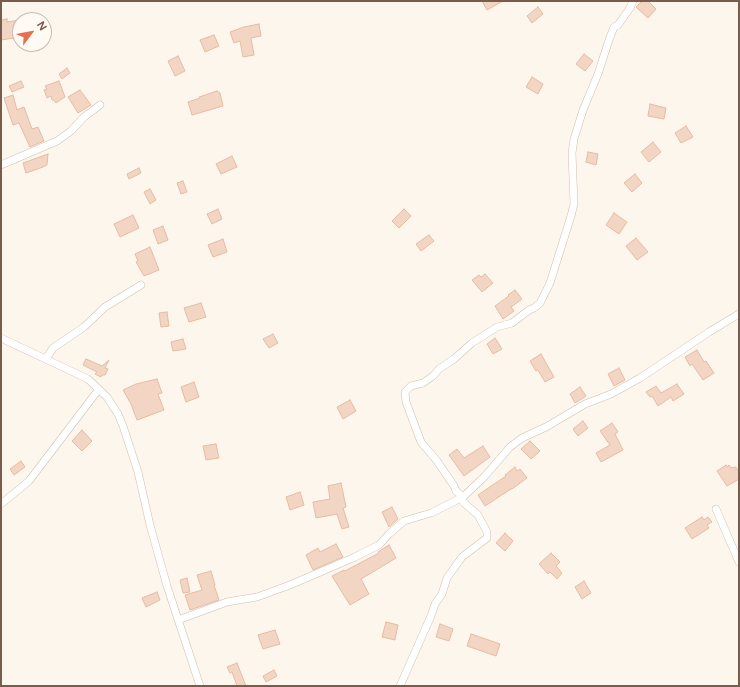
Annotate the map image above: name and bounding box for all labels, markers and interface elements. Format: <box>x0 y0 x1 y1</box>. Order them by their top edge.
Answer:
north arrow <box>12 12 52 52</box>
text: N <box>34 19 50 33</box>

